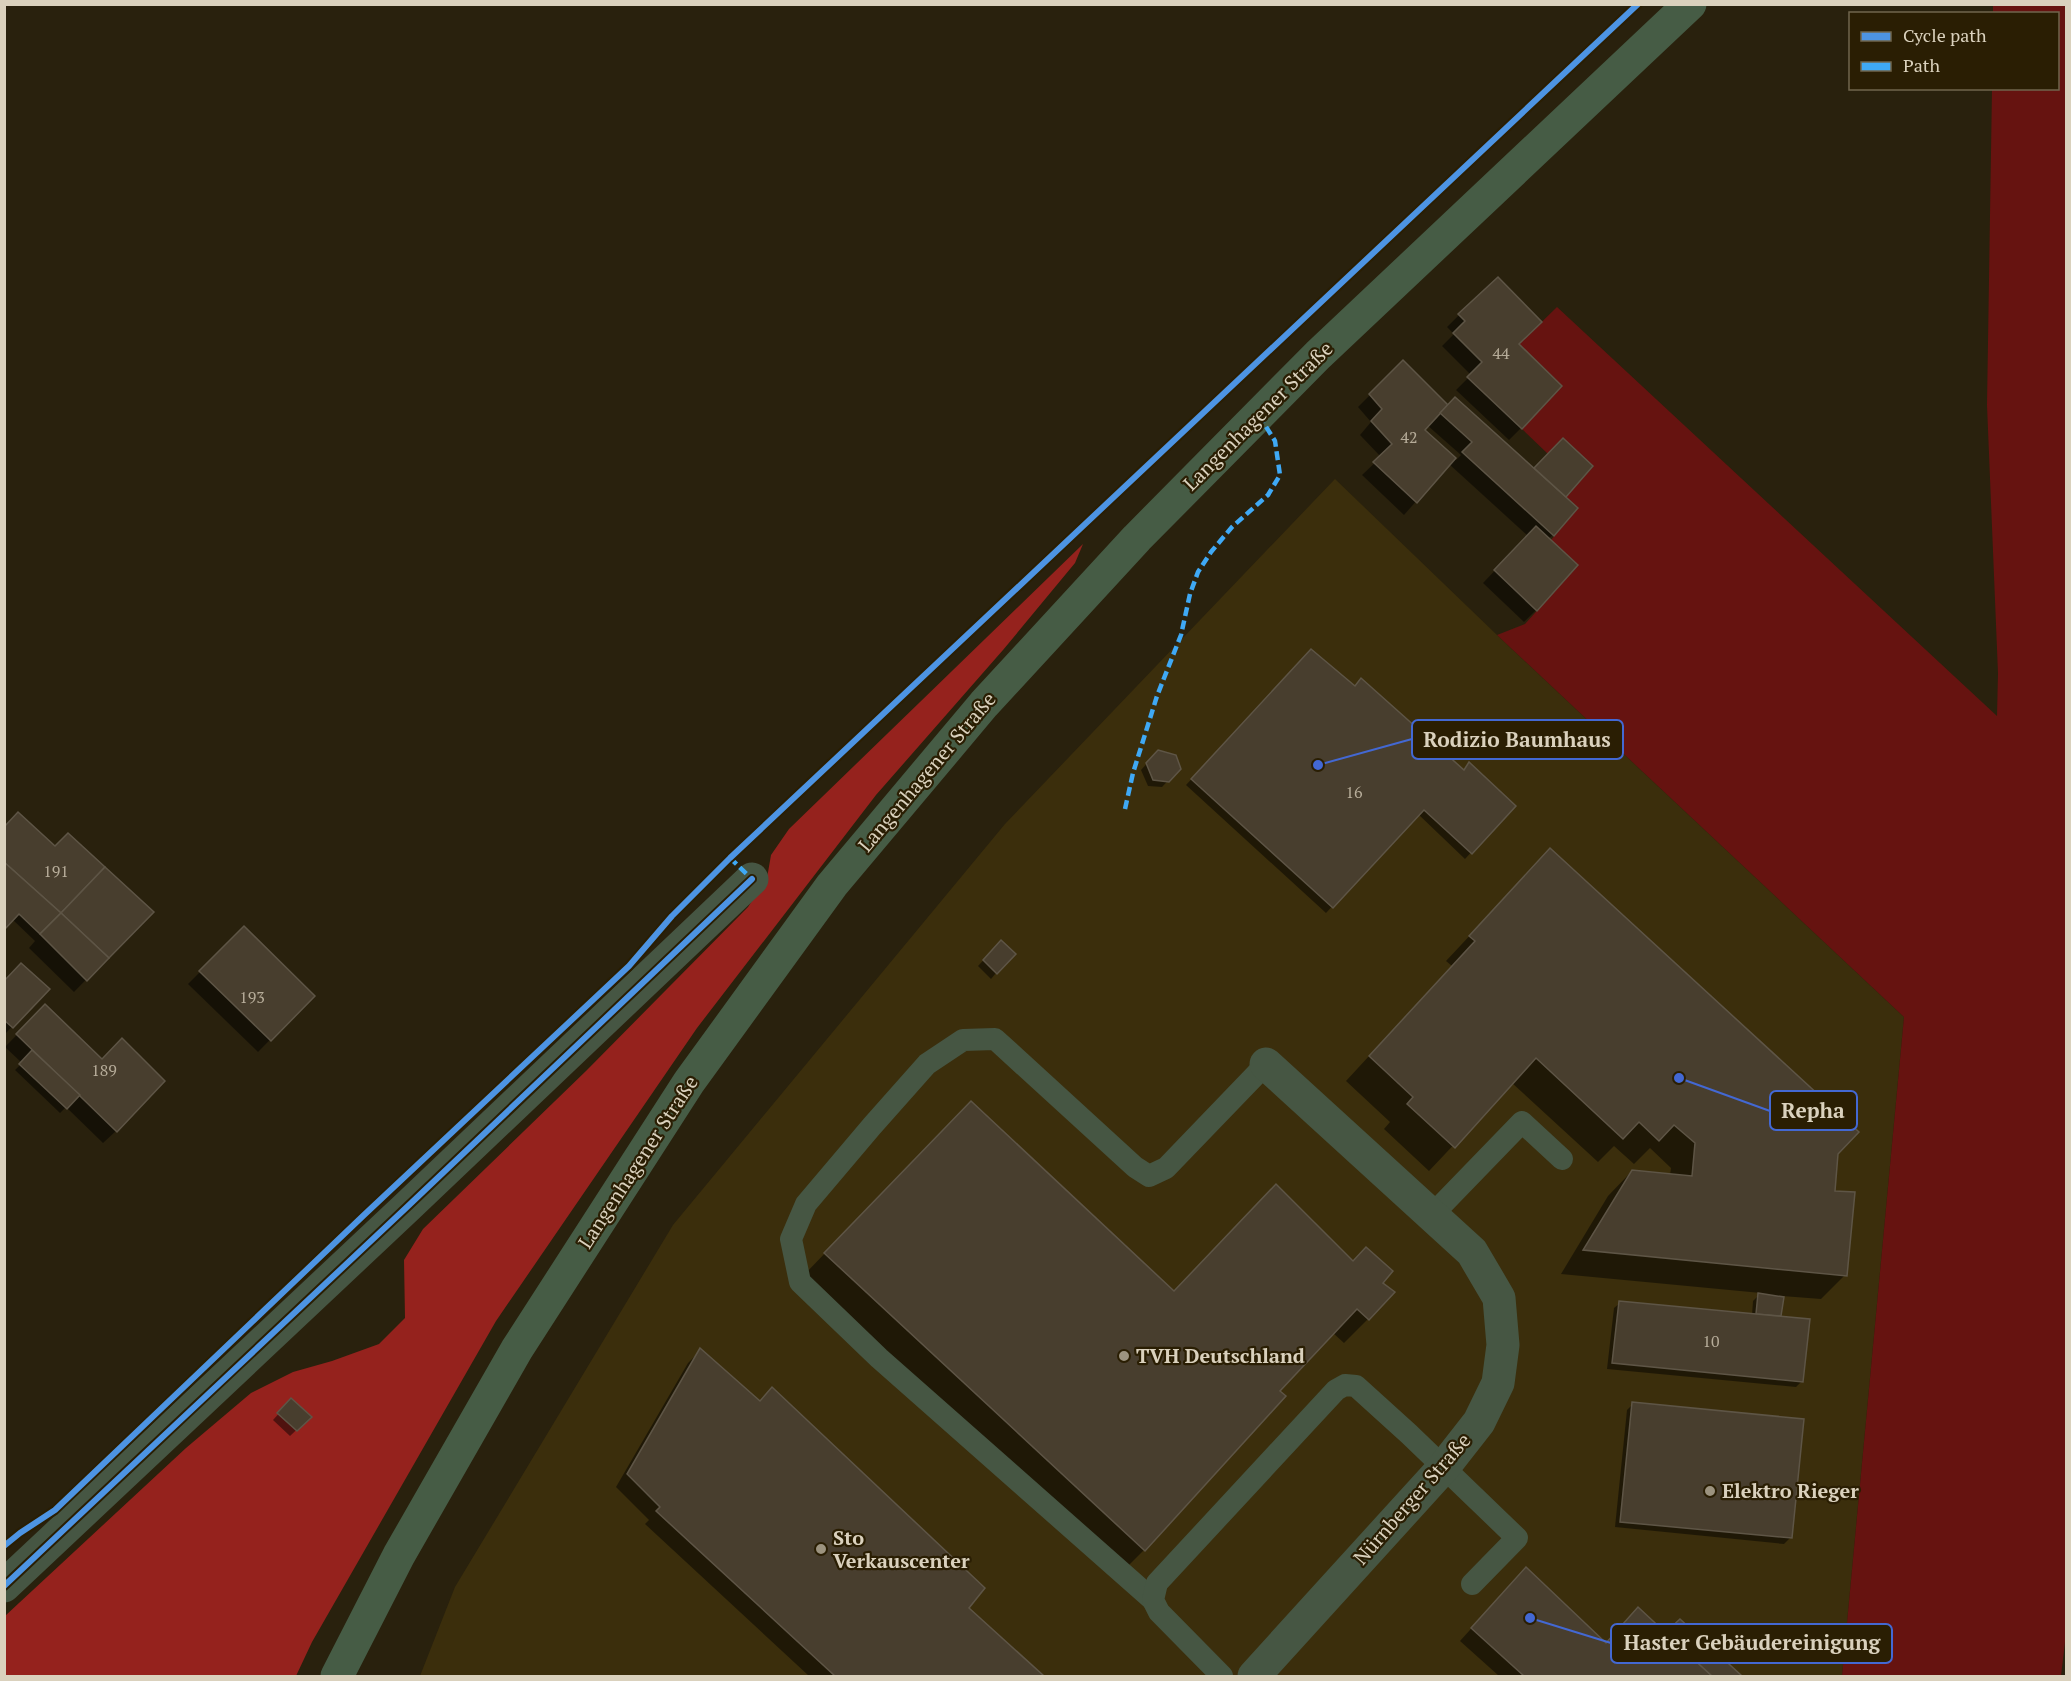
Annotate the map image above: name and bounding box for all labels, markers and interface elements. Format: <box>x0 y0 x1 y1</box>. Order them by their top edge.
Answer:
legend <box>1849 12 2059 90</box>
text: Cycle path <box>1903 23 1987 47</box>
text: Path <box>1903 53 1940 77</box>
street label: Langenhagener Straße <box>1177 335 1338 496</box>
house number: 44 <box>1492 342 1510 364</box>
house number: 42 <box>1400 426 1418 448</box>
street label: Langenhagener Straße <box>852 686 1002 857</box>
callout: Rodizio Baumhaus <box>1412 720 1623 759</box>
text: Rodizio Baumhaus <box>1423 725 1611 753</box>
house number: 16 <box>1345 781 1363 803</box>
house number: 191 <box>43 860 69 882</box>
house number: 193 <box>239 986 265 1008</box>
house number: 189 <box>91 1059 117 1081</box>
street label: Langenhagener Straße <box>572 1070 704 1253</box>
callout: Repha <box>1770 1091 1857 1130</box>
text: Repha <box>1781 1096 1845 1124</box>
house number: 10 <box>1702 1330 1720 1352</box>
place label: TVH Deutschland <box>1136 1342 1305 1369</box>
marker: TVH Deutschland <box>1117 1349 1131 1363</box>
street label: Nürnberger Straße <box>1347 1427 1476 1570</box>
place label: Elektro Rieger <box>1722 1477 1859 1504</box>
marker: Elektro Rieger <box>1703 1484 1717 1498</box>
place label: Sto Verkauscenter <box>833 1524 970 1574</box>
marker: Sto Verkauscenter <box>814 1542 828 1556</box>
callout: Haster Gebäudereinigung <box>1611 1624 1892 1663</box>
text: Haster Gebäudereinigung <box>1624 1628 1882 1656</box>

